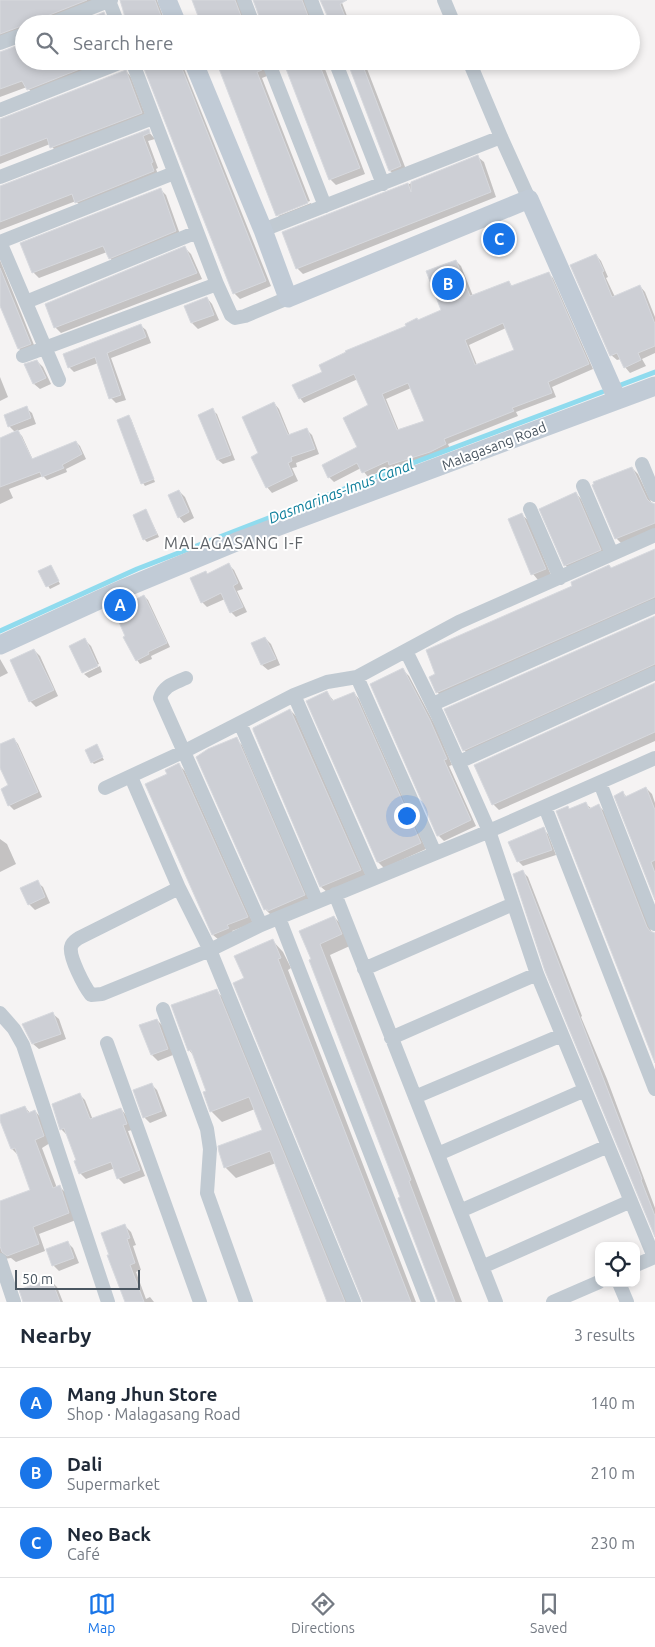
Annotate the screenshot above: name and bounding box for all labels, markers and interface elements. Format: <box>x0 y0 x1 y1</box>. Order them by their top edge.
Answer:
search box <box>15 15 640 70</box>
icon: search <box>33 29 61 57</box>
text: Search here <box>73 32 173 54</box>
pin: C <box>483 220 515 258</box>
pin: B <box>432 265 464 303</box>
street label: Malagasang Road <box>440 419 548 473</box>
water label: Dasmarinas-Imus Canal <box>266 455 417 527</box>
district label: MALAGASANG I-F <box>164 534 304 552</box>
pin: A <box>104 586 136 624</box>
your location <box>394 803 420 829</box>
map controls <box>595 1242 640 1287</box>
button: locate <box>595 1242 640 1287</box>
scale bar <box>15 1267 140 1290</box>
text: 50 m <box>22 1271 53 1287</box>
text: Nearby <box>20 1323 91 1347</box>
text: 3 results <box>574 1326 635 1344</box>
text: Mang Jhun Store <box>67 1383 218 1405</box>
text: A <box>30 1394 42 1412</box>
text: 140 m <box>590 1394 635 1412</box>
text: Shop · Malagasang Road <box>67 1405 241 1423</box>
text: Dali <box>67 1453 102 1475</box>
text: B <box>31 1464 41 1482</box>
text: 210 m <box>590 1464 635 1482</box>
text: Supermarket <box>67 1475 160 1493</box>
text: Neo Back <box>67 1523 151 1545</box>
text: C <box>31 1534 41 1552</box>
text: 230 m <box>590 1534 635 1552</box>
text: Café <box>67 1545 100 1563</box>
tab: Map <box>88 1590 116 1636</box>
tab: Directions <box>291 1590 355 1636</box>
tab: Saved <box>530 1590 567 1636</box>

